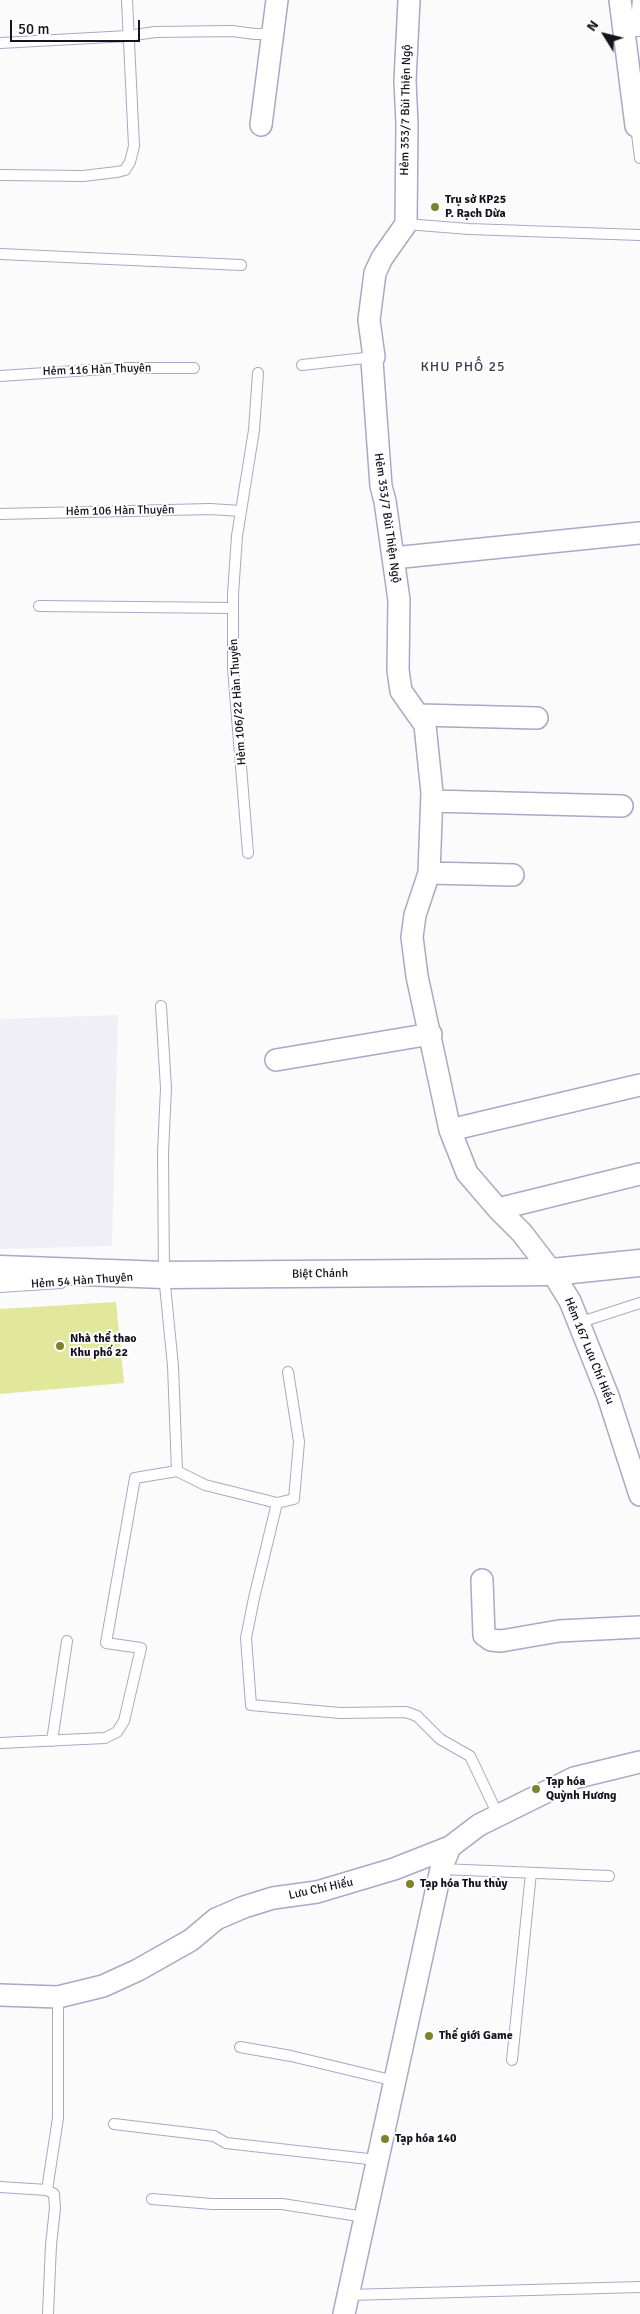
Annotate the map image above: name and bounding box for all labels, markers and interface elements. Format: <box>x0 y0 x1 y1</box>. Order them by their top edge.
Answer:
scale bar <box>12 10 142 42</box>
north arrow <box>580 10 630 60</box>
text: N <box>583 17 602 35</box>
text: 50 m <box>18 20 49 38</box>
street label: Hẻm 353/7 Bùi Thiện Ngộ <box>398 44 414 176</box>
place label: Trụ sở KP25 P. Rạch Dừa <box>445 193 506 221</box>
marker: Trụ sở KP25 P. Rạch Dừa <box>429 201 441 213</box>
district label: KHU PHỐ 25 <box>419 359 507 375</box>
street label: Hẻm 116 Hàn Thuyên <box>42 361 152 379</box>
street label: Hẻm 353/7 Bùi Thiện Ngộ <box>371 452 403 584</box>
street label: Hẻm 106 Hàn Thuyên <box>65 503 175 519</box>
street label: Hẻm 106/22 Hàn Thuyên <box>226 638 250 766</box>
street label: Biệt Chánh <box>292 1266 348 1282</box>
street label: Hẻm 54 Hàn Thuyên <box>30 1270 134 1292</box>
street label: Hẻm 167 Lưu Chí Hiếu <box>561 1295 617 1407</box>
place label: Nhà thể thao Khu phố 22 <box>70 1332 137 1360</box>
marker: Nhà thể thao Khu phố 22 <box>54 1340 66 1352</box>
place label: Tạp hóa Quỳnh Hương <box>546 1775 616 1803</box>
marker: Tạp hóa Quỳnh Hương <box>530 1783 542 1795</box>
street label: Lưu Chí Hiếu <box>287 1875 355 1903</box>
place label: Tạp hóa Thu thủy <box>420 1877 508 1891</box>
marker: Tạp hóa Thu thủy <box>404 1878 416 1890</box>
place label: Thế giới Game <box>439 2029 513 2043</box>
marker: Thế giới Game <box>423 2030 435 2042</box>
place label: Tạp hóa 140 <box>395 2132 457 2146</box>
marker: Tạp hóa 140 <box>379 2133 391 2145</box>

